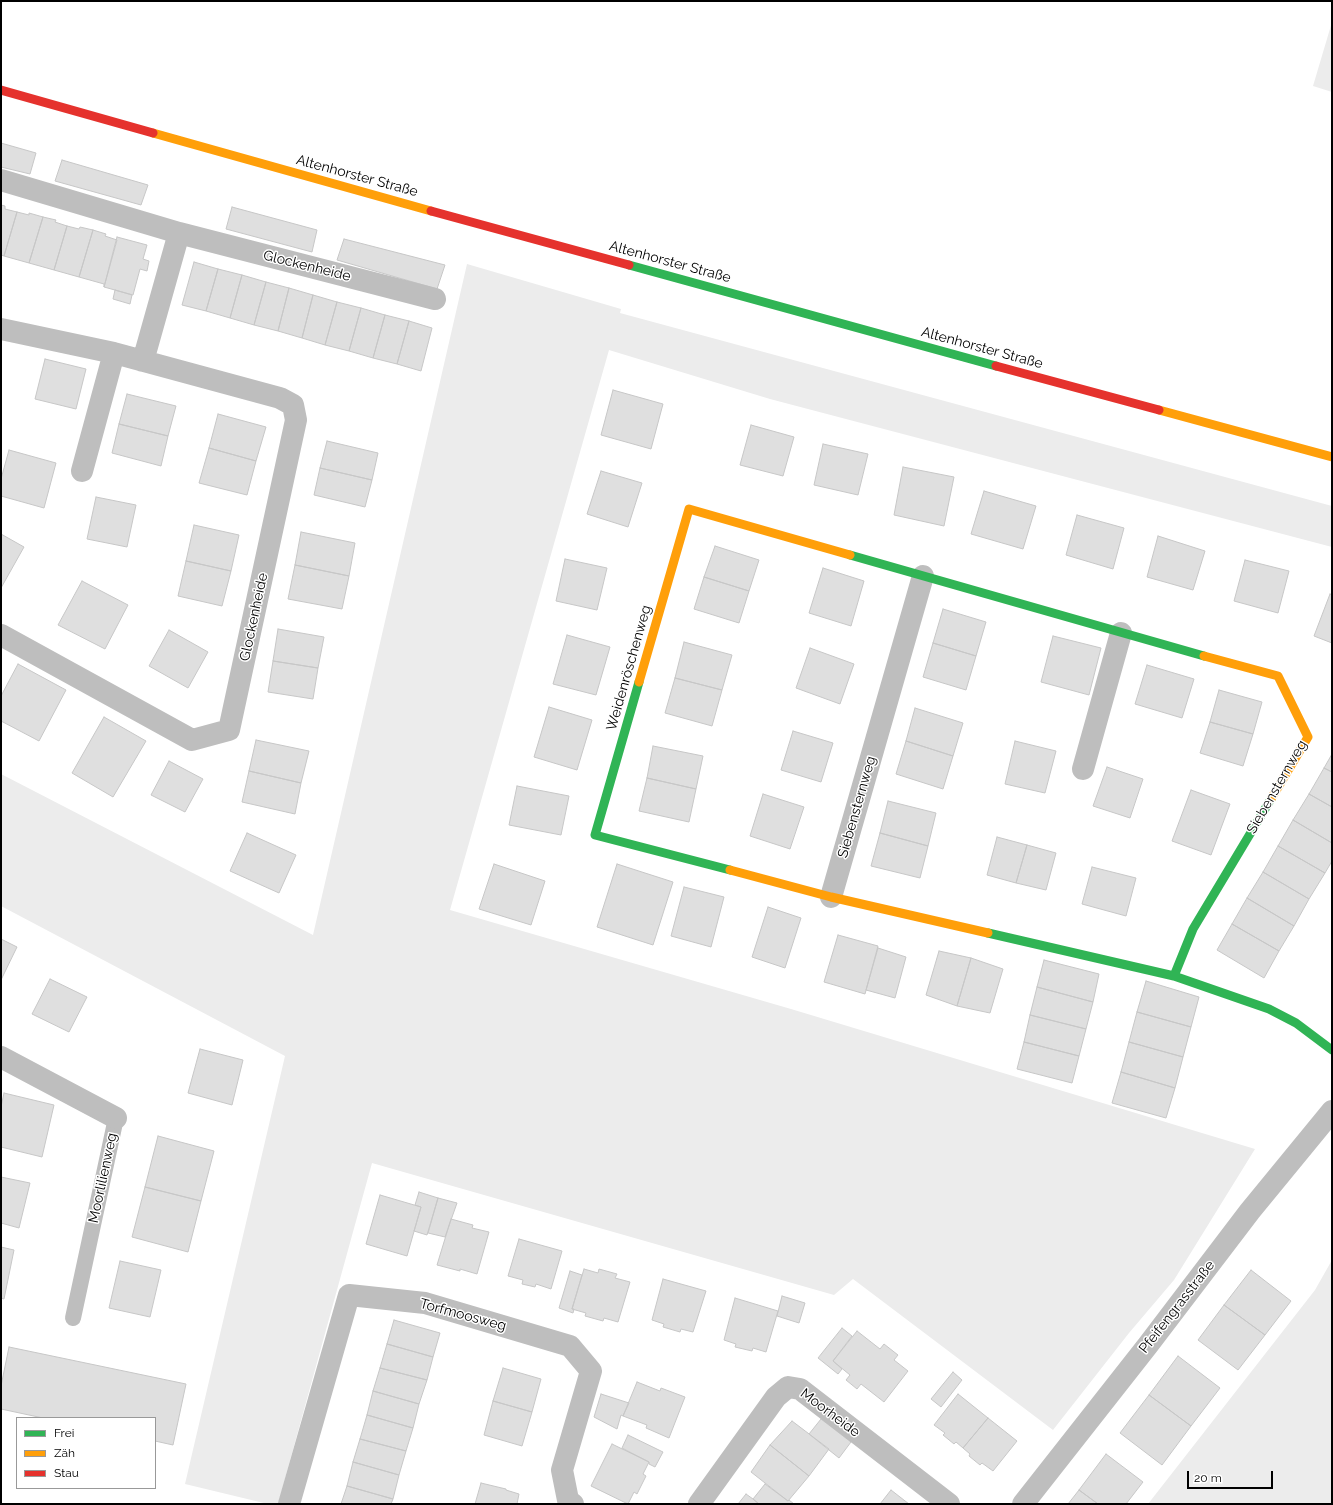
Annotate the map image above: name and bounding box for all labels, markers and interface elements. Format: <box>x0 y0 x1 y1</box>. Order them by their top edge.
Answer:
street label: Altenhorster Straße <box>294 152 420 200</box>
street label: Altenhorster Straße <box>607 238 733 286</box>
street label: Glockenheide <box>261 247 353 285</box>
street label: Altenhorster Straße <box>919 324 1045 372</box>
street label: Glockenheide <box>236 571 272 663</box>
street label: Weidenröschenweg <box>603 603 655 733</box>
street label: Siebensternweg <box>1243 737 1311 837</box>
street label: Siebensternweg <box>834 754 880 860</box>
street label: Moorlilienweg <box>85 1131 121 1225</box>
street label: Pfeifengrasstraße <box>1136 1257 1218 1357</box>
street label: Torfmoosweg <box>418 1295 508 1335</box>
street label: Moorheide <box>797 1385 863 1441</box>
legend <box>16 1417 156 1489</box>
text: Frei <box>54 1426 74 1440</box>
text: Zäh <box>54 1446 75 1460</box>
scale bar <box>1189 1463 1275 1489</box>
text: Stau <box>54 1466 79 1480</box>
text: 20 m <box>1194 1471 1222 1485</box>

